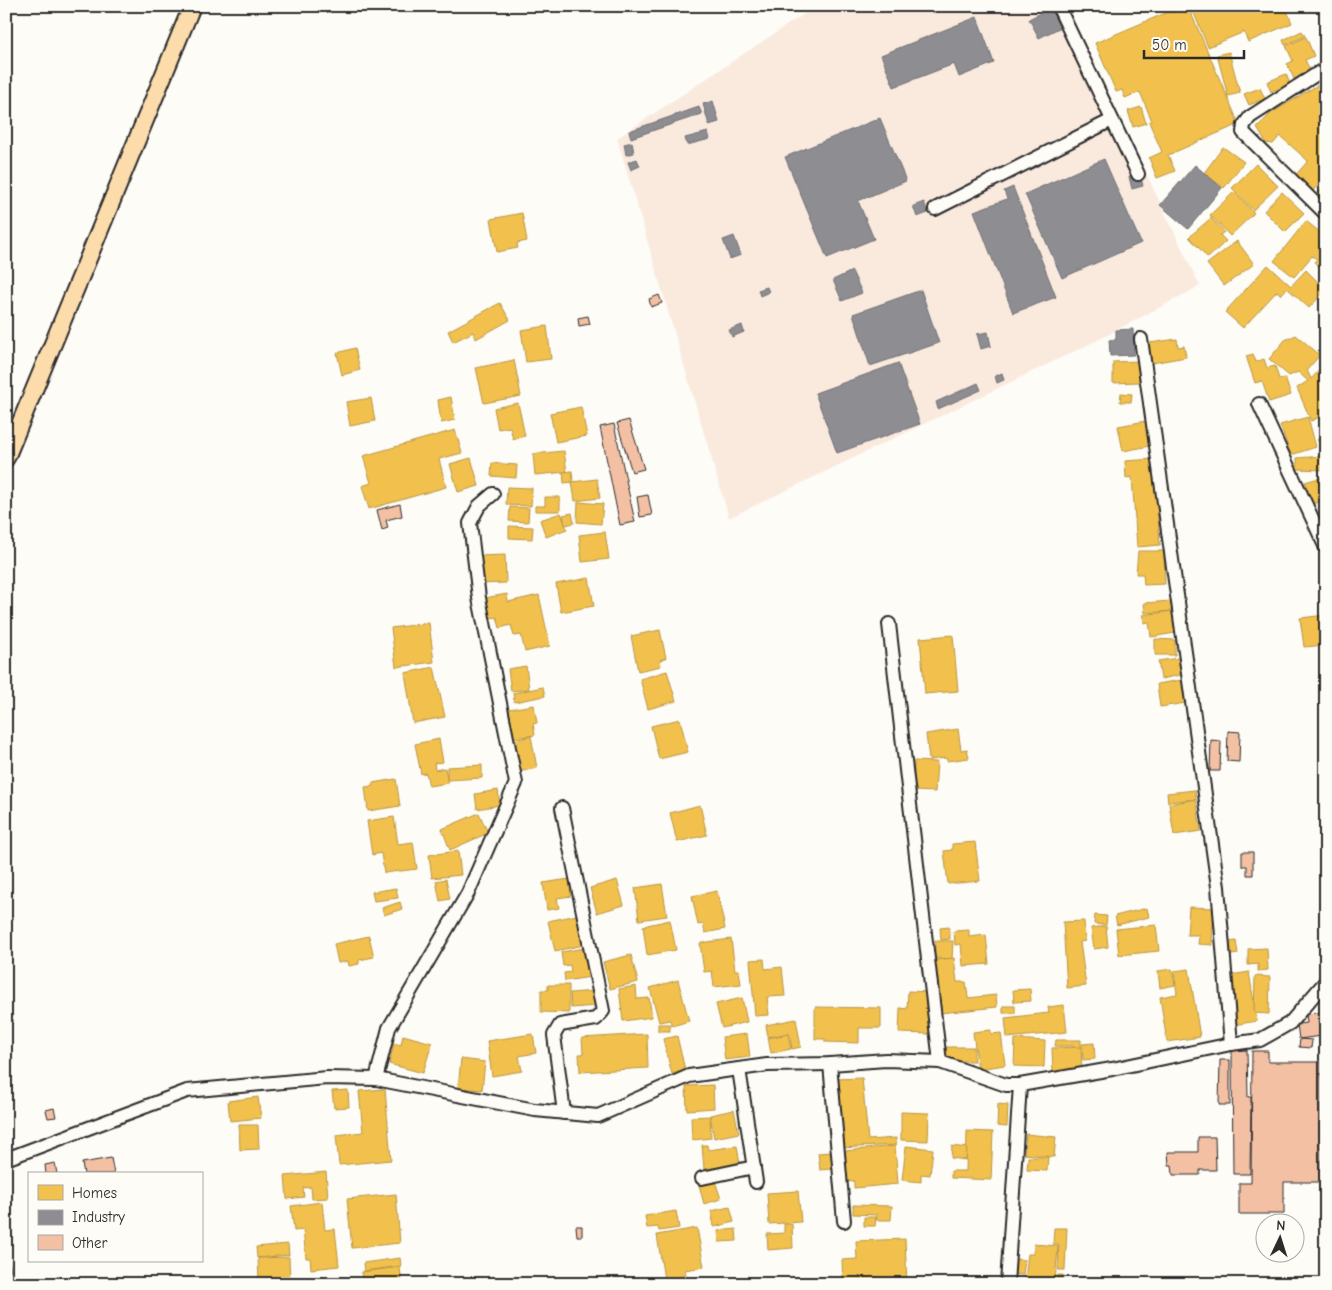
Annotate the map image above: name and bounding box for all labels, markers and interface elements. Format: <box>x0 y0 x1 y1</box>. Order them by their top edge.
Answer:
scale bar <box>1144 28 1244 60</box>
text: 50 m <box>1152 36 1187 54</box>
legend <box>28 1172 202 1262</box>
text: Homes <box>72 1184 117 1202</box>
text: Industry <box>72 1208 125 1226</box>
north arrow <box>1254 1212 1304 1262</box>
text: N <box>1276 1217 1286 1234</box>
text: Other <box>72 1234 107 1252</box>

